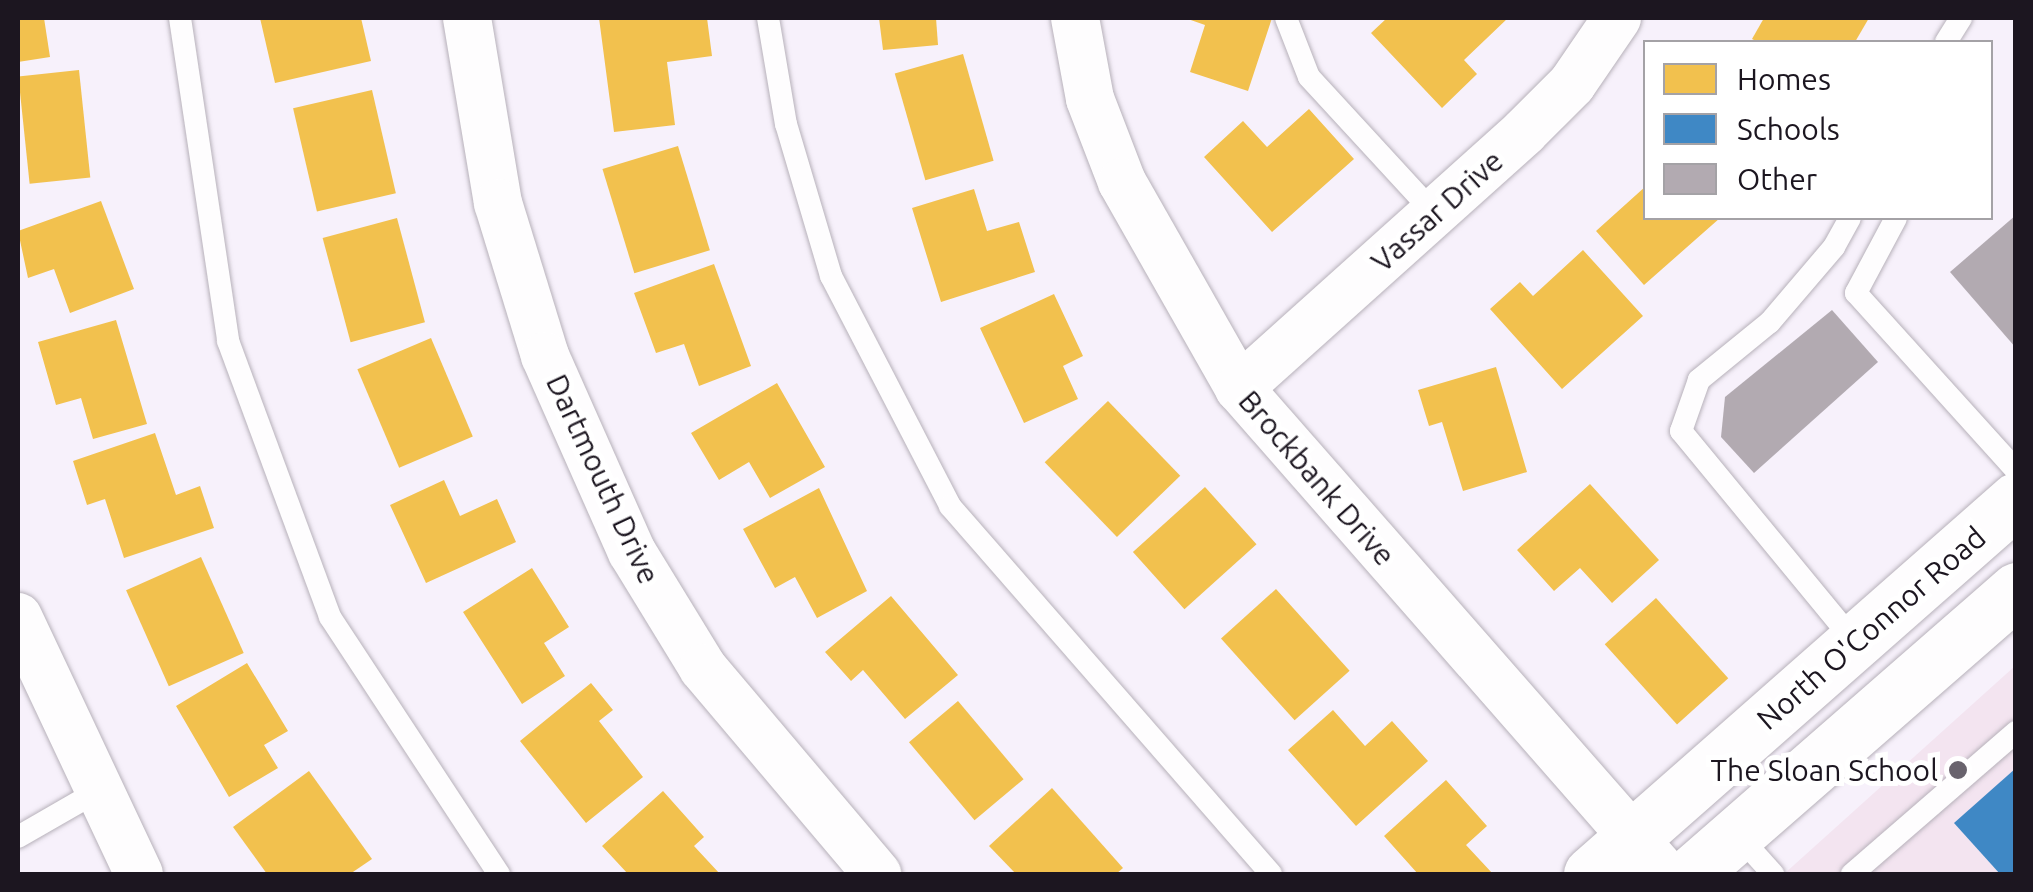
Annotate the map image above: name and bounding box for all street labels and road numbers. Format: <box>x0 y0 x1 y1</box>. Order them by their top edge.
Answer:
street label: Vassar Drive <box>1364 143 1510 279</box>
street label: Dartmouth Drive <box>539 369 667 589</box>
street label: Brockbank Drive <box>1231 383 1403 573</box>
street label: North O'Connor Road <box>1749 519 1993 737</box>

